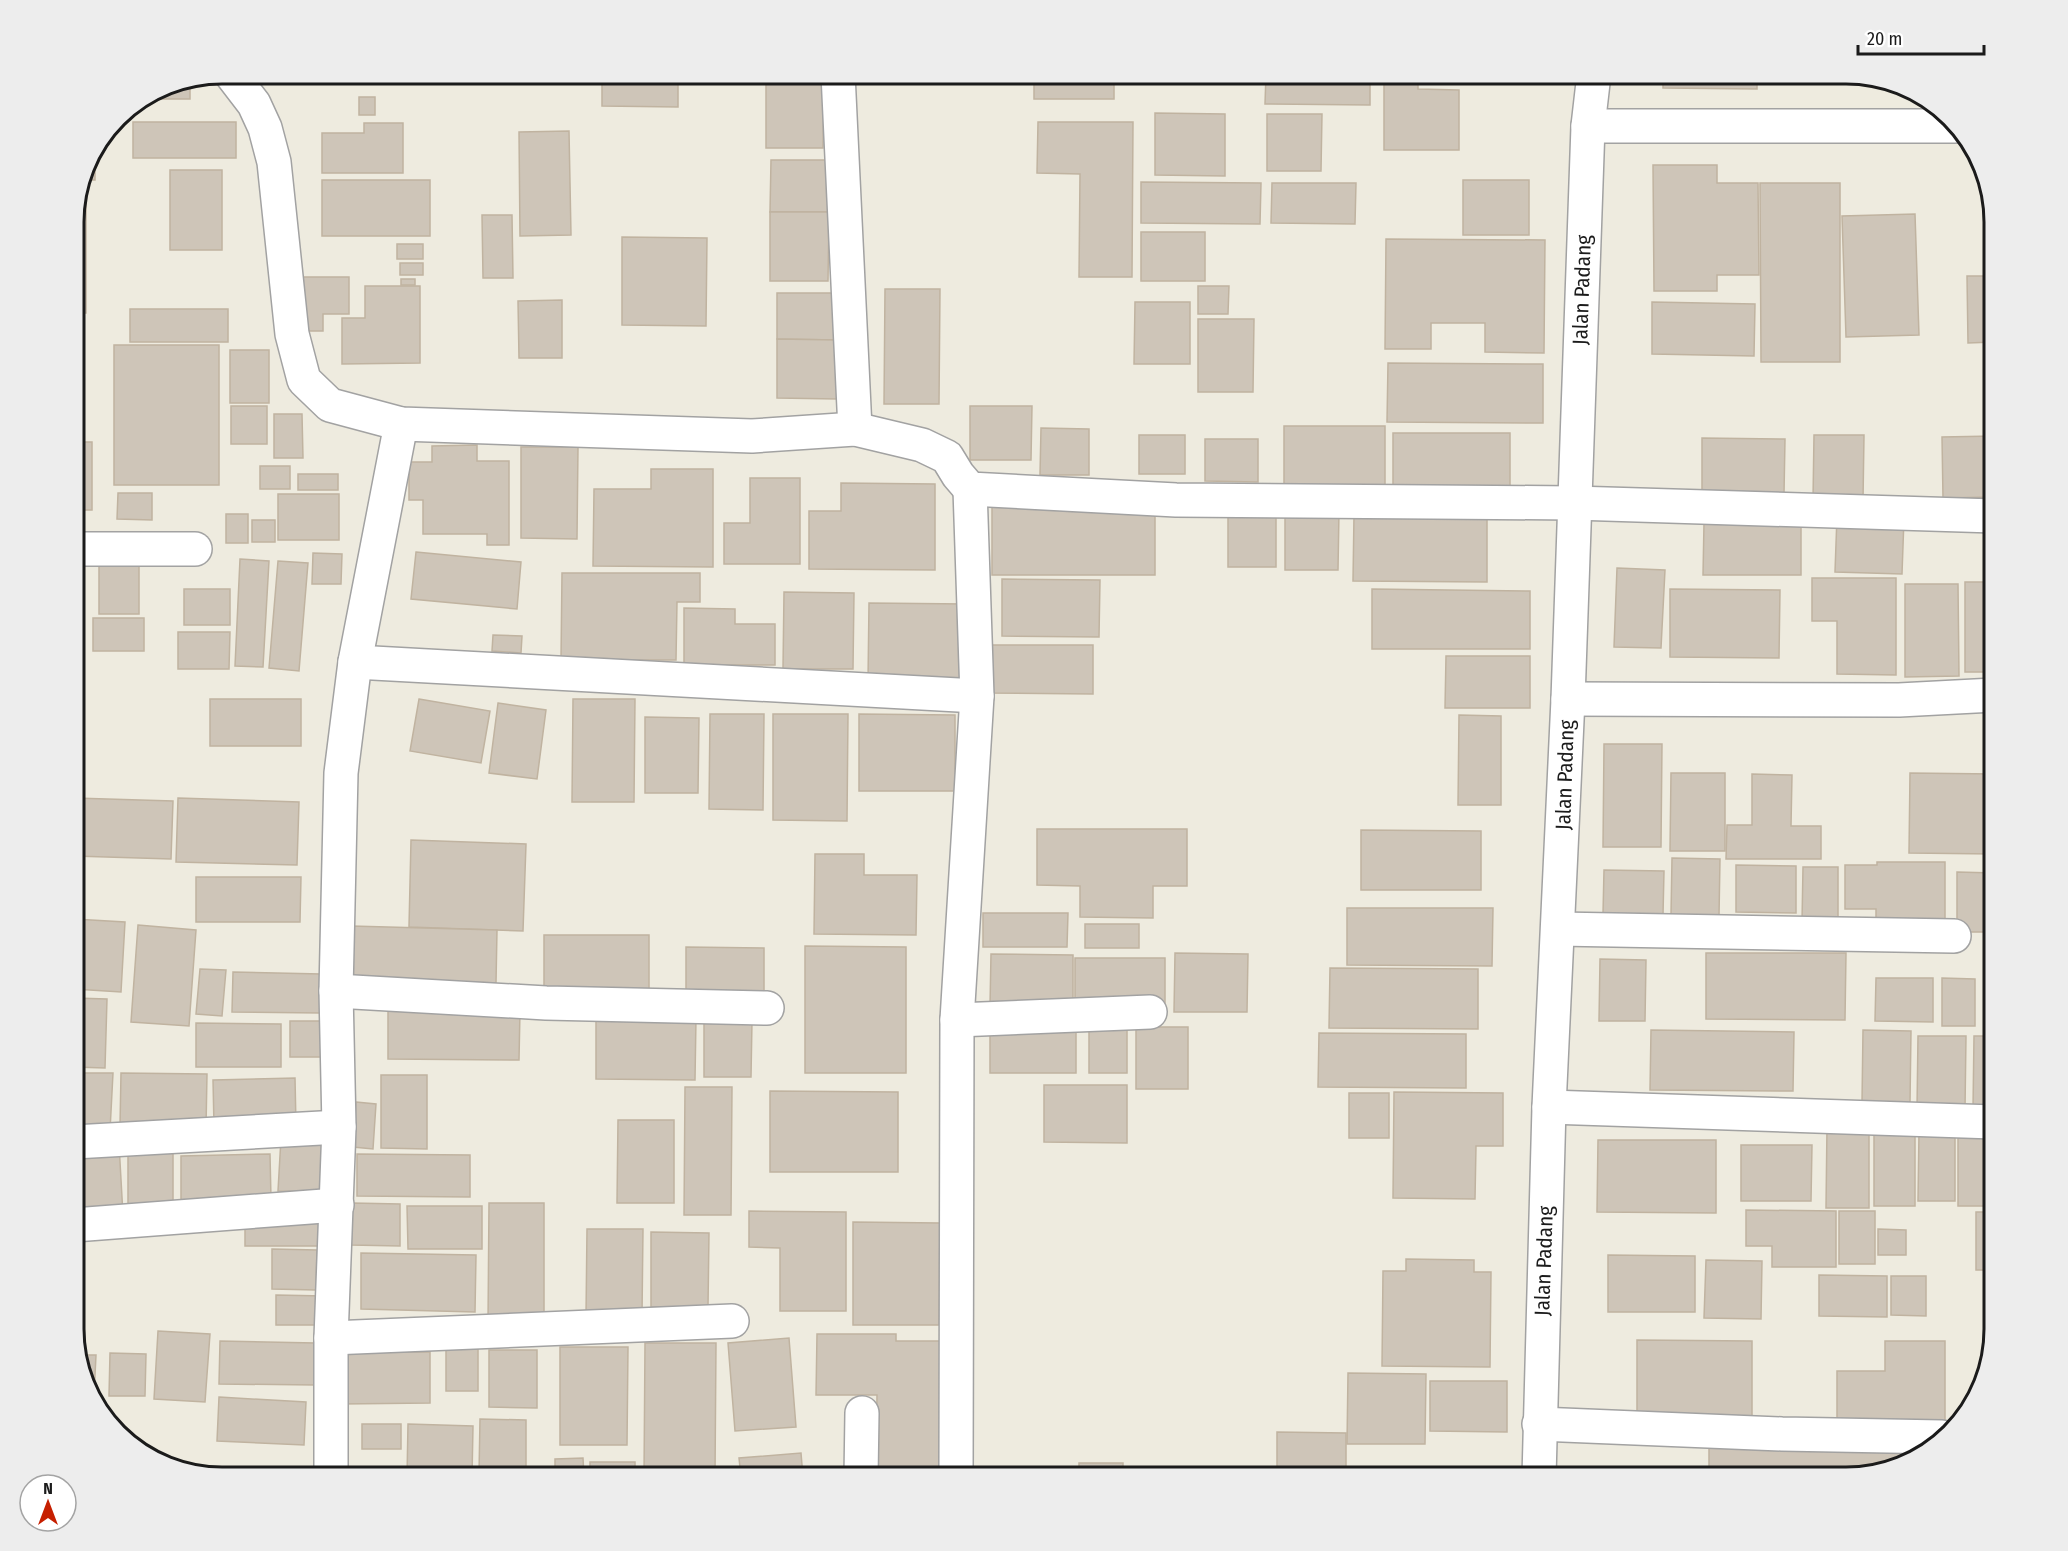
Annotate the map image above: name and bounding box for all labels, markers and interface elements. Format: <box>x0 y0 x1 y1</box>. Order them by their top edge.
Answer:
scale bar <box>1858 18 1984 56</box>
text: 20 m <box>1867 28 1902 50</box>
street label: Jalan Padang <box>1567 234 1597 346</box>
street label: Jalan Padang <box>1550 719 1580 831</box>
street label: Jalan Padang <box>1529 1205 1559 1317</box>
north arrow <box>18 1473 78 1533</box>
text: N <box>43 1479 53 1498</box>

